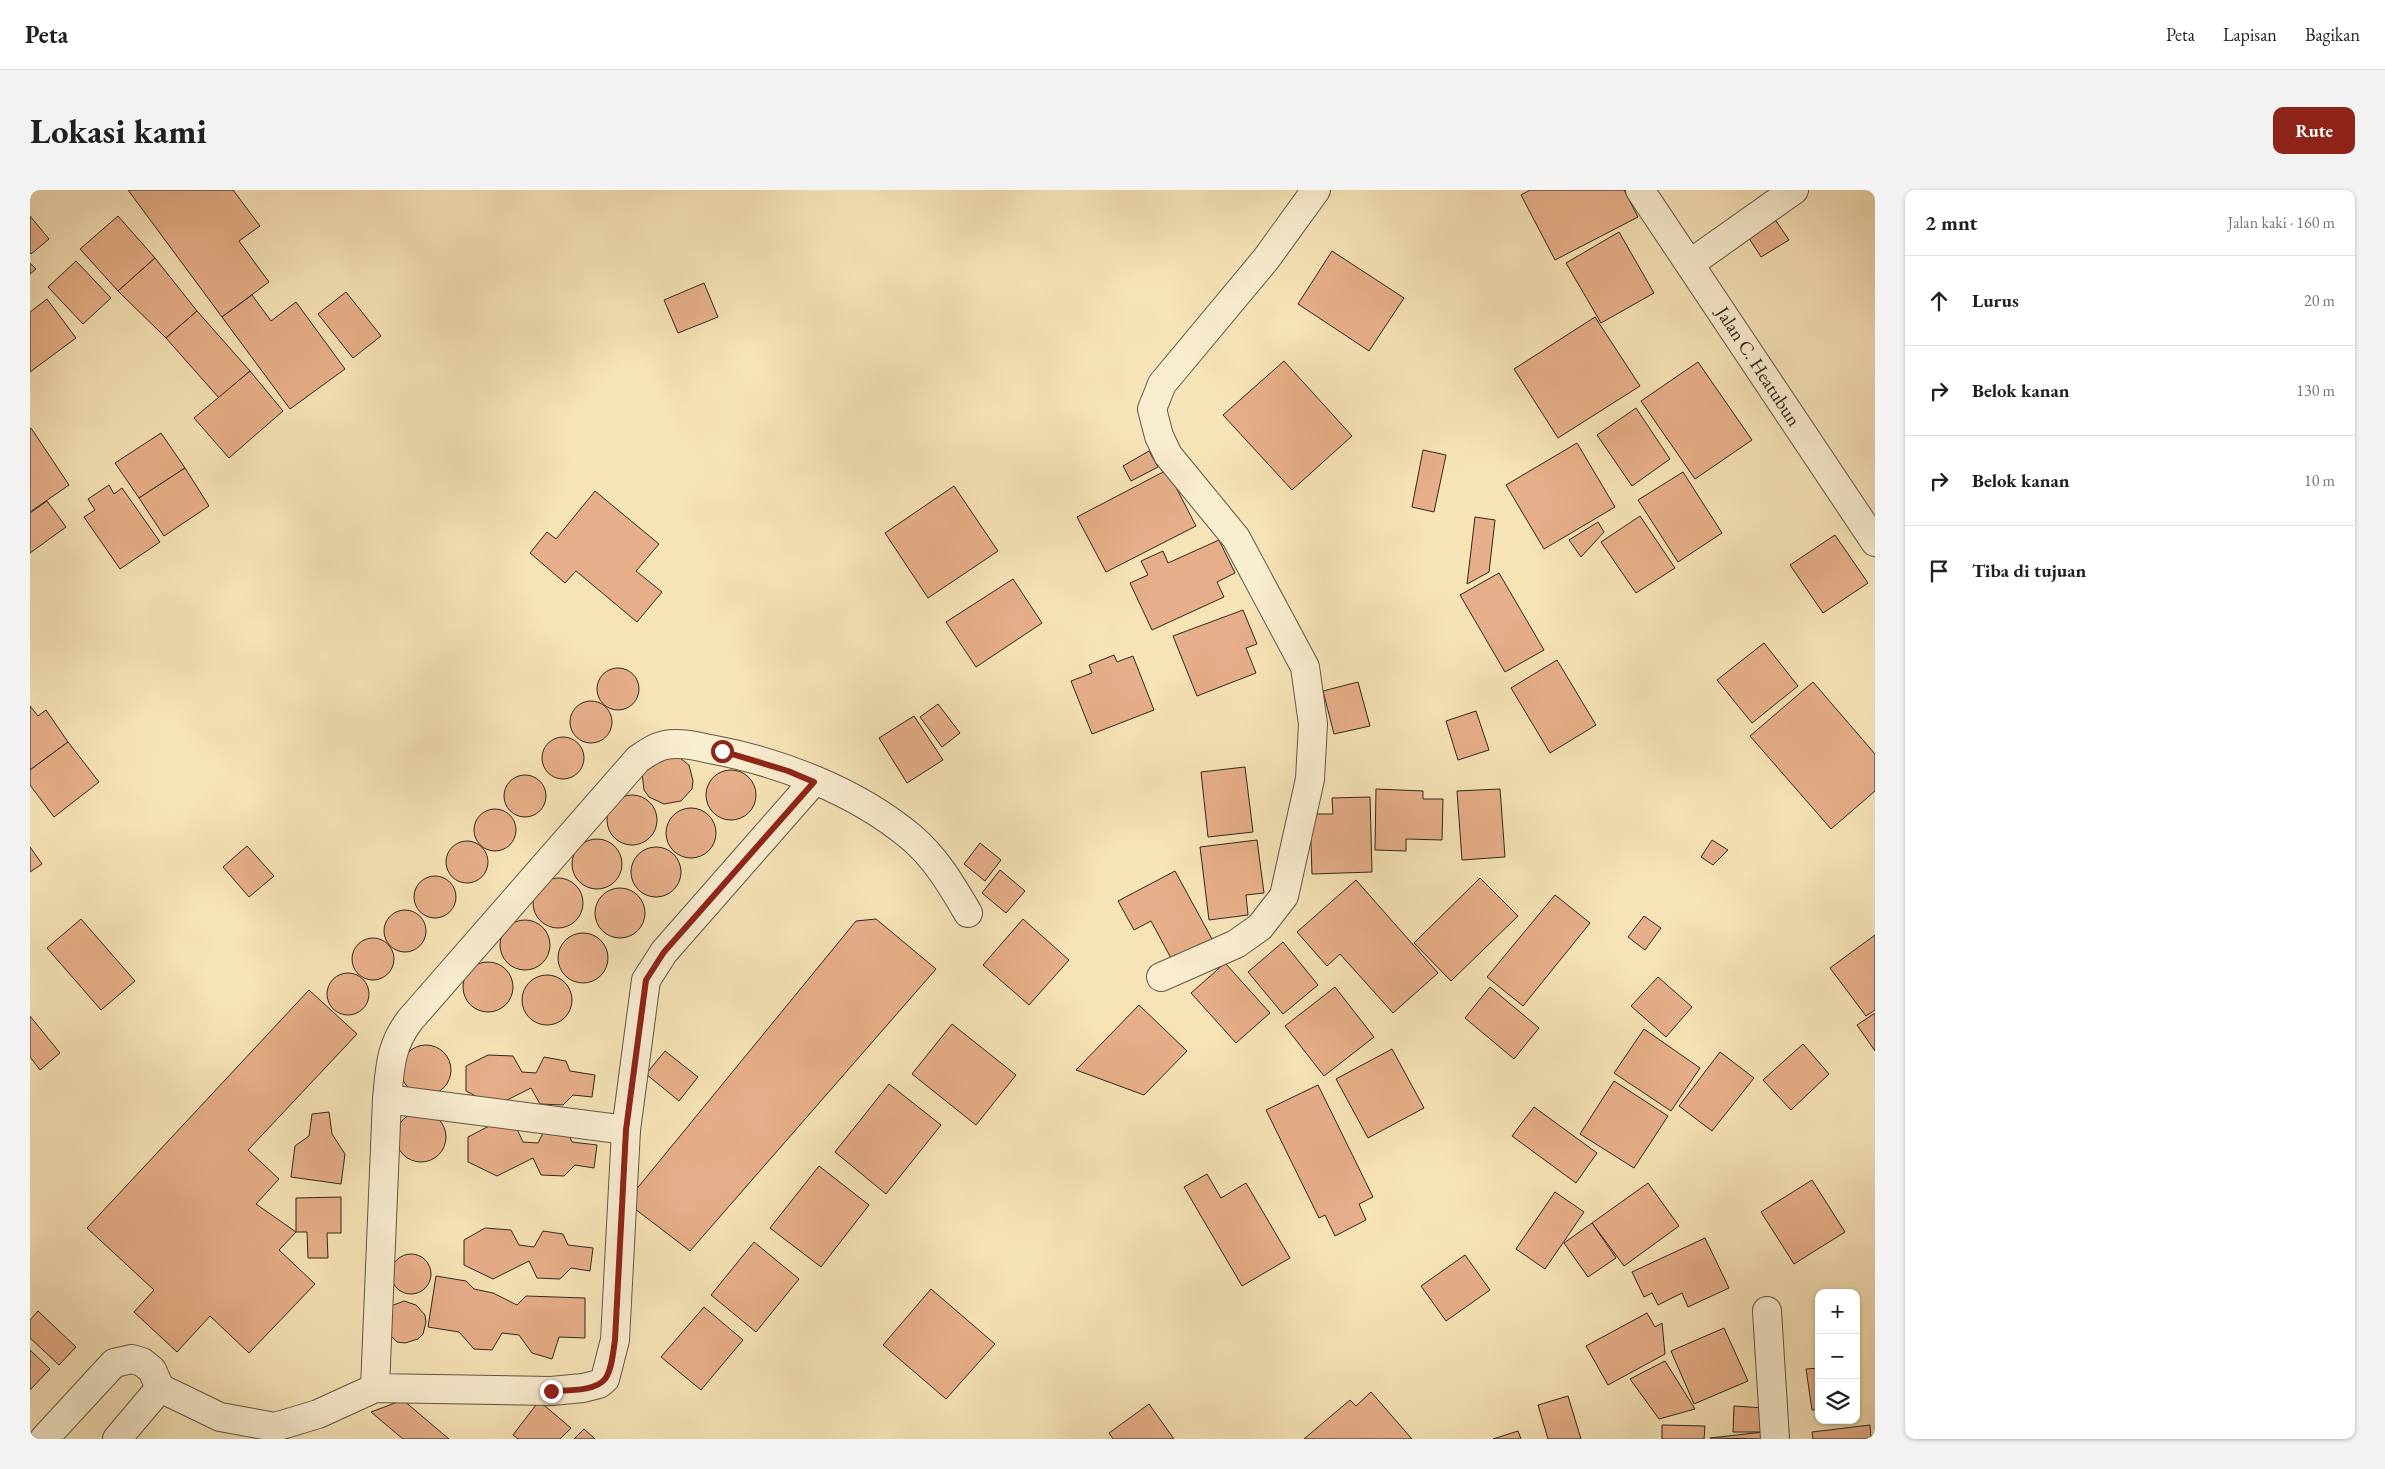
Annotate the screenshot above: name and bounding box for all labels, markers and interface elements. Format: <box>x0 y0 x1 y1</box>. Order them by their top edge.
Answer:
text: Peta <box>25 19 68 50</box>
text: Peta <box>2166 23 2195 46</box>
text: Lapisan <box>2223 23 2277 46</box>
text: Bagikan <box>2305 23 2360 46</box>
button: Rute <box>2273 107 2355 154</box>
text: Lokasi kami <box>30 108 207 153</box>
text: 2 mnt <box>1925 209 1977 236</box>
text: Jalan kaki · 160 m <box>2228 212 2335 233</box>
icon: ahead <box>1925 287 1953 315</box>
text: Lurus <box>1972 288 2019 313</box>
text: 20 m <box>2304 290 2335 311</box>
street label: Jalan C. Heatubun <box>1709 300 1807 431</box>
icon: right <box>1925 377 1953 405</box>
text: Belok kanan <box>1972 378 2070 403</box>
text: 130 m <box>2296 380 2335 401</box>
icon: right <box>1925 467 1953 495</box>
text: Belok kanan <box>1972 468 2070 493</box>
text: 10 m <box>2304 470 2335 491</box>
icon: arrive <box>1925 557 1953 585</box>
text: Tiba di tujuan <box>1972 558 2086 583</box>
route start <box>711 740 734 763</box>
map controls <box>1815 1289 1860 1424</box>
button: + <box>1815 1289 1860 1334</box>
button: − <box>1815 1334 1860 1379</box>
button: layers <box>1815 1379 1860 1424</box>
route end <box>540 1380 563 1403</box>

